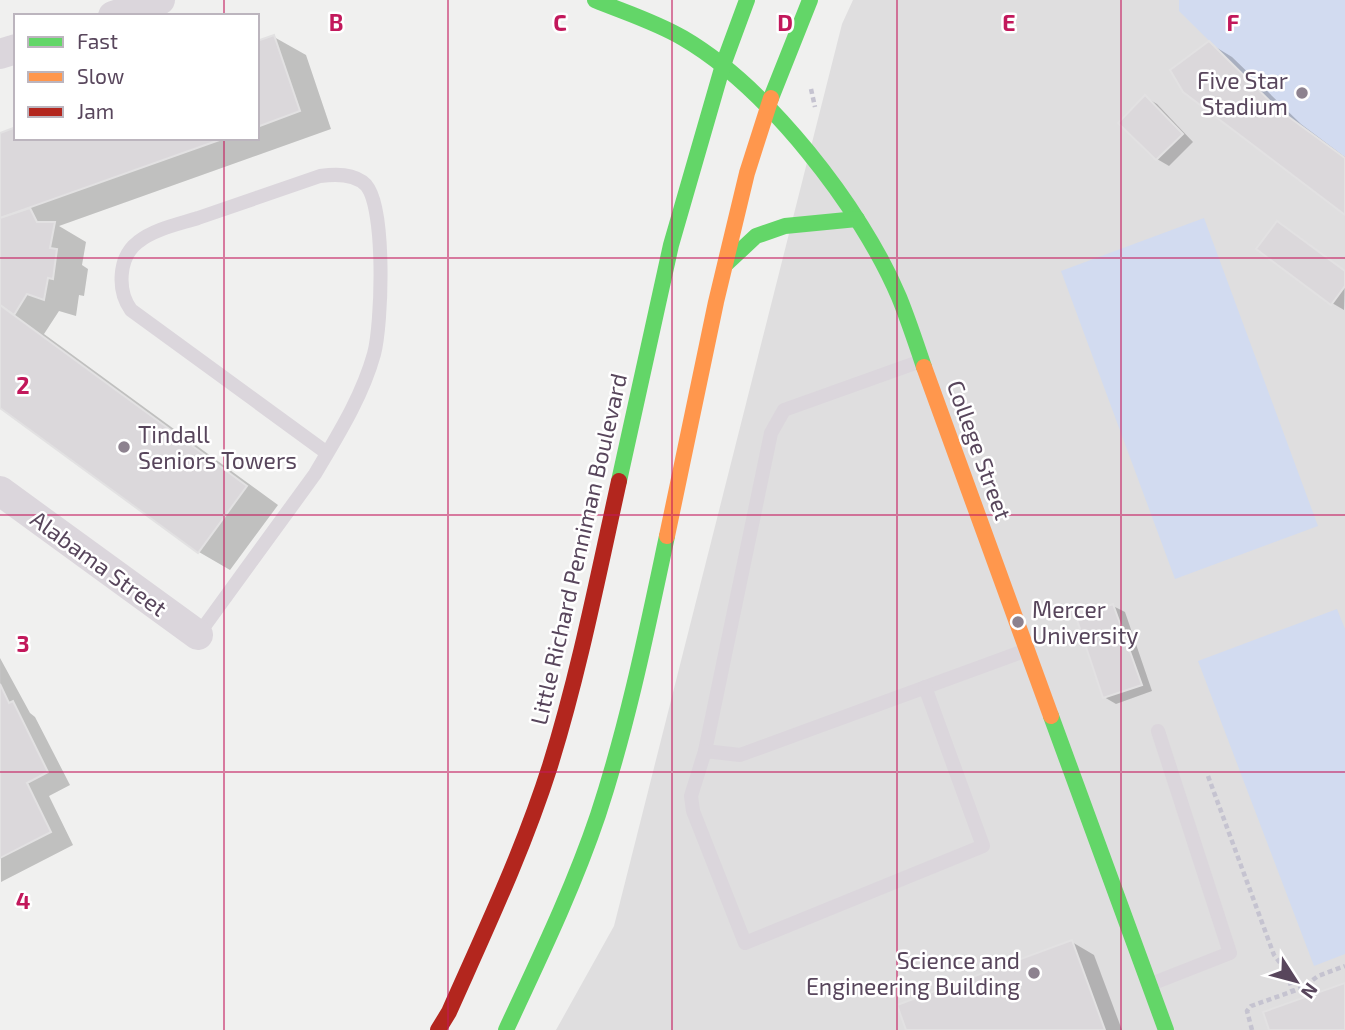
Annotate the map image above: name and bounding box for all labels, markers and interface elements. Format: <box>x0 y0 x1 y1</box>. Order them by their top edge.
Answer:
text: B <box>329 8 343 36</box>
text: C <box>553 8 567 36</box>
text: D <box>777 8 793 36</box>
text: E <box>1002 8 1016 36</box>
text: F <box>1227 8 1240 36</box>
legend <box>14 14 259 140</box>
text: Fast <box>77 28 118 53</box>
text: Slow <box>77 63 124 88</box>
place label: Five Star Stadium <box>1197 66 1288 120</box>
marker: Five Star Stadium <box>1294 85 1310 101</box>
text: Jam <box>77 98 114 123</box>
text: 2 <box>16 371 30 399</box>
street label: Little Richard Penniman Boulevard <box>524 371 632 727</box>
street label: College Street <box>942 376 1018 524</box>
place label: Tindall Seniors Towers <box>138 420 297 474</box>
marker: Tindall Seniors Towers <box>116 439 132 455</box>
street label: Alabama Street <box>26 504 173 622</box>
place label: Mercer University <box>1032 595 1138 649</box>
marker: Mercer University <box>1010 614 1026 630</box>
text: 3 <box>16 629 30 657</box>
text: 4 <box>16 886 30 914</box>
place label: Science and Engineering Building <box>806 946 1020 1000</box>
north arrow <box>1261 946 1331 1016</box>
marker: Science and Engineering Building <box>1026 965 1042 981</box>
text: N <box>1297 979 1323 1004</box>

